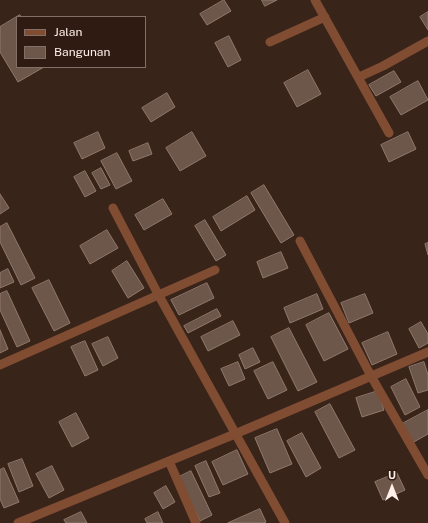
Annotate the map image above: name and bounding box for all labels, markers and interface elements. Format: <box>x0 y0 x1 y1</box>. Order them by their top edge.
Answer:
legend <box>16 16 146 68</box>
text: Jalan <box>54 25 82 39</box>
text: Bangunan <box>54 45 110 59</box>
north arrow <box>372 467 412 507</box>
text: U <box>388 469 396 481</box>

